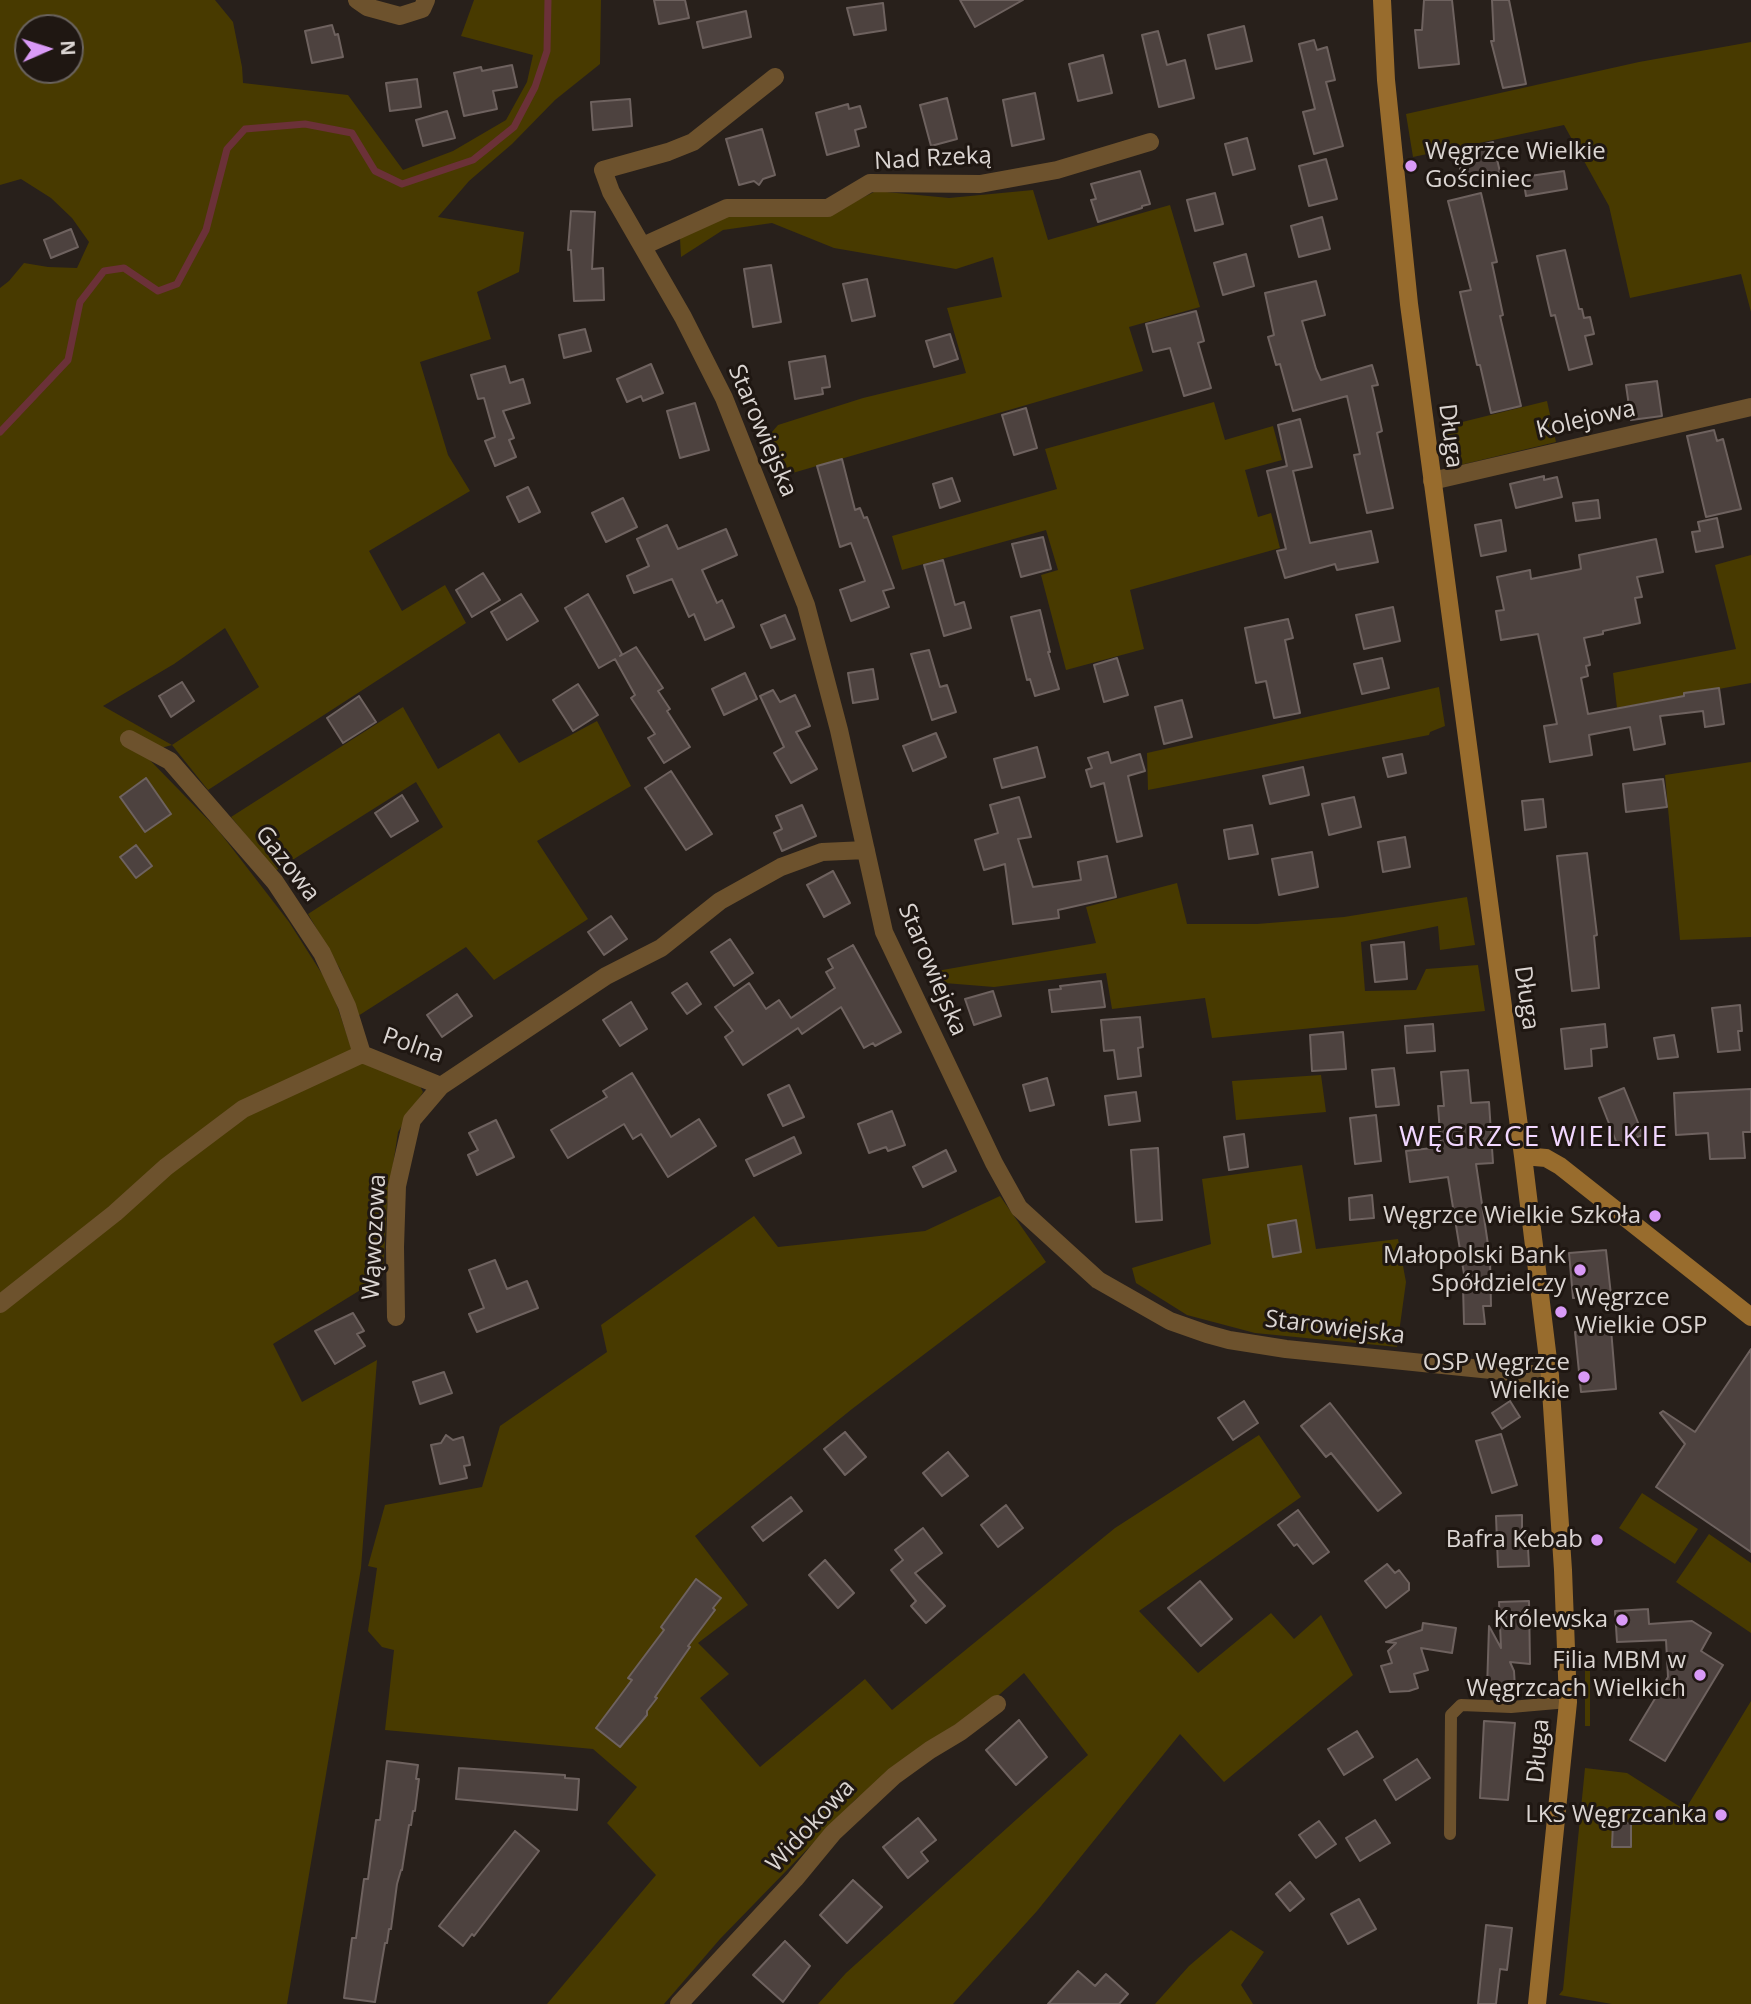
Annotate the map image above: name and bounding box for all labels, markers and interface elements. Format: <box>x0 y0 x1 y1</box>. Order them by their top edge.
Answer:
north arrow <box>14 14 84 84</box>
text: N <box>55 40 81 56</box>
place label: Węgrzce Wielkie Gościniec <box>1425 138 1606 194</box>
street label: Nad Rzeką <box>873 142 993 176</box>
marker: Węgrzce Wielkie Gościniec <box>1403 158 1419 174</box>
street label: Starowiejska <box>721 361 803 501</box>
street label: Kolejowa <box>1534 395 1638 445</box>
street label: Długa <box>1432 402 1468 470</box>
street label: Gazowa <box>248 820 326 908</box>
street label: Starowiejska <box>891 900 973 1040</box>
street label: Długa <box>1507 964 1545 1032</box>
street label: Polna <box>379 1022 447 1070</box>
district label: WĘGRZCE WIELKIE <box>1401 1121 1667 1155</box>
street label: Wąwozowa <box>357 1173 393 1301</box>
place label: Węgrzce Wielkie Szkoła <box>1383 1202 1641 1230</box>
marker: Węgrzce Wielkie Szkoła <box>1647 1208 1663 1224</box>
place label: Małopolski Bank Spółdzielczy <box>1383 1242 1566 1298</box>
marker: Małopolski Bank Spółdzielczy <box>1572 1262 1588 1278</box>
place label: Węgrzce Wielkie OSP <box>1575 1284 1707 1340</box>
marker: Węgrzce Wielkie OSP <box>1553 1304 1569 1320</box>
street label: Starowiejska <box>1263 1305 1407 1351</box>
place label: OSP Węgrzce Wielkie <box>1423 1349 1570 1405</box>
marker: OSP Węgrzce Wielkie <box>1576 1369 1592 1385</box>
place label: Bafra Kebab <box>1446 1526 1583 1554</box>
marker: Bafra Kebab <box>1589 1532 1605 1548</box>
place label: Królewska <box>1494 1606 1608 1634</box>
marker: Królewska <box>1614 1612 1630 1628</box>
place label: Filia MBM w Węgrzcach Wielkich <box>1466 1647 1686 1703</box>
marker: Filia MBM w Węgrzcach Wielkich <box>1692 1667 1708 1683</box>
street label: Długa <box>1522 1718 1556 1784</box>
street label: Widokowa <box>761 1774 861 1878</box>
place label: LKS Węgrzcanka <box>1525 1801 1707 1829</box>
marker: LKS Węgrzcanka <box>1713 1807 1729 1823</box>

